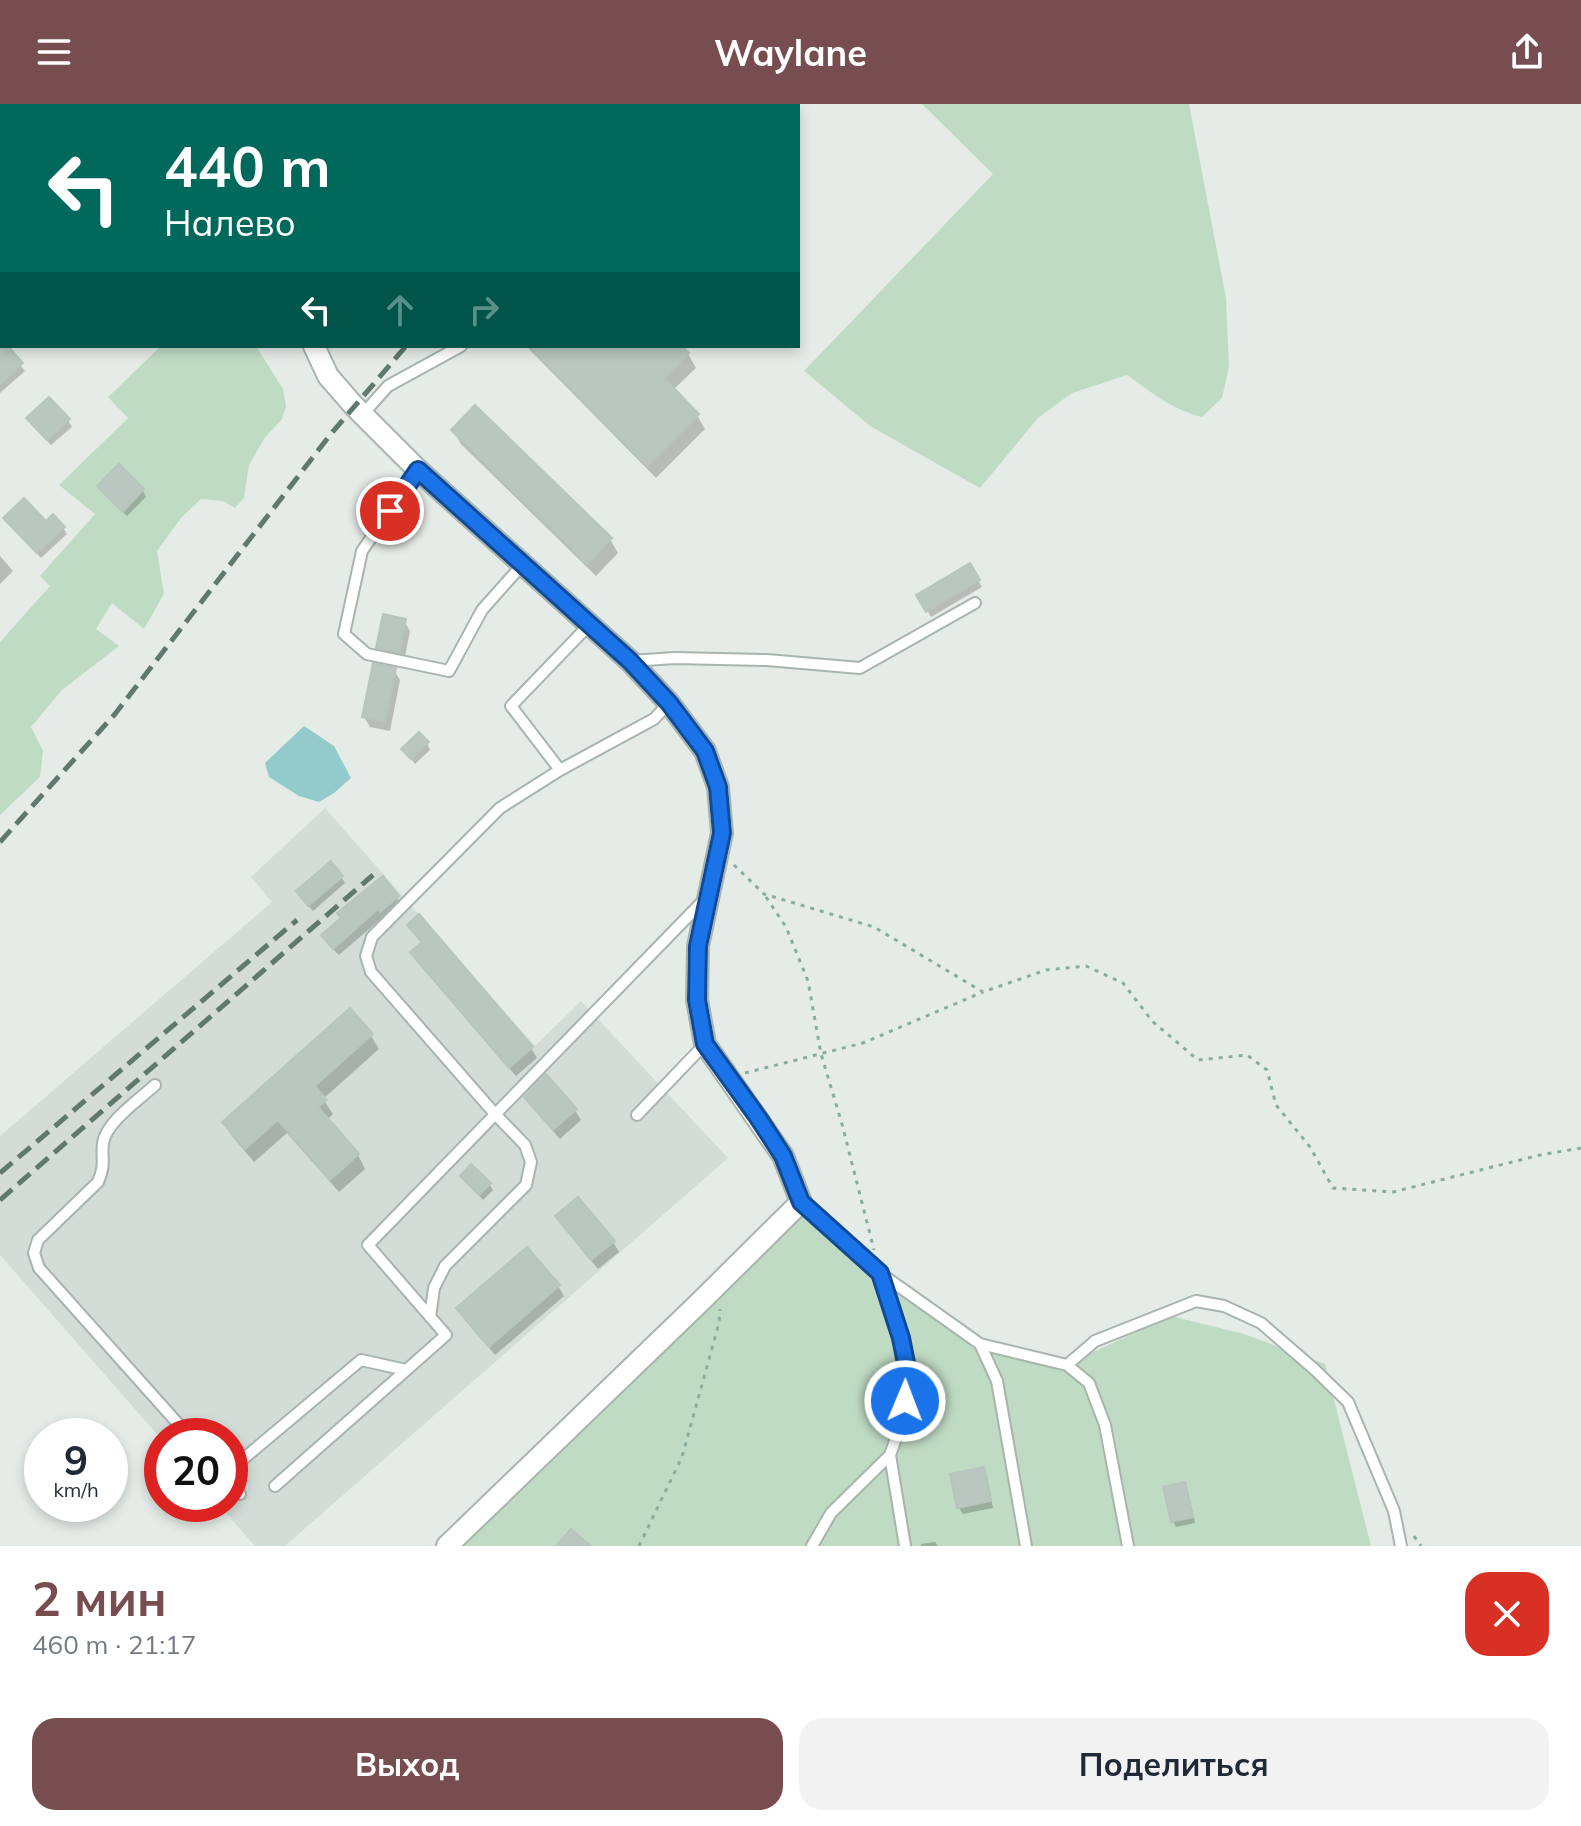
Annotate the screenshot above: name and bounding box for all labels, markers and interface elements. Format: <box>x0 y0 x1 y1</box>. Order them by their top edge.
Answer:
icon: menu <box>32 30 76 74</box>
text: Waylane <box>714 30 867 75</box>
icon: share <box>1505 30 1549 74</box>
text: 440 m <box>164 131 331 201</box>
icon: left <box>32 136 136 240</box>
text: Налево <box>164 200 296 245</box>
icon: left <box>294 288 338 332</box>
icon: ahead <box>378 288 422 332</box>
icon: right <box>462 288 506 332</box>
pin <box>356 477 424 545</box>
icon: arrive <box>368 489 412 533</box>
position arrow <box>863 1359 947 1443</box>
speed limit sign: 20 <box>144 1418 248 1522</box>
text: 9 <box>64 1435 88 1485</box>
text: km/h <box>53 1477 99 1502</box>
text: 2 мин <box>32 1568 167 1628</box>
button: close <box>1465 1572 1549 1656</box>
text: 460 m · 21:17 <box>32 1628 196 1661</box>
button: Выход <box>32 1718 783 1810</box>
button: Поделиться <box>799 1718 1549 1810</box>

